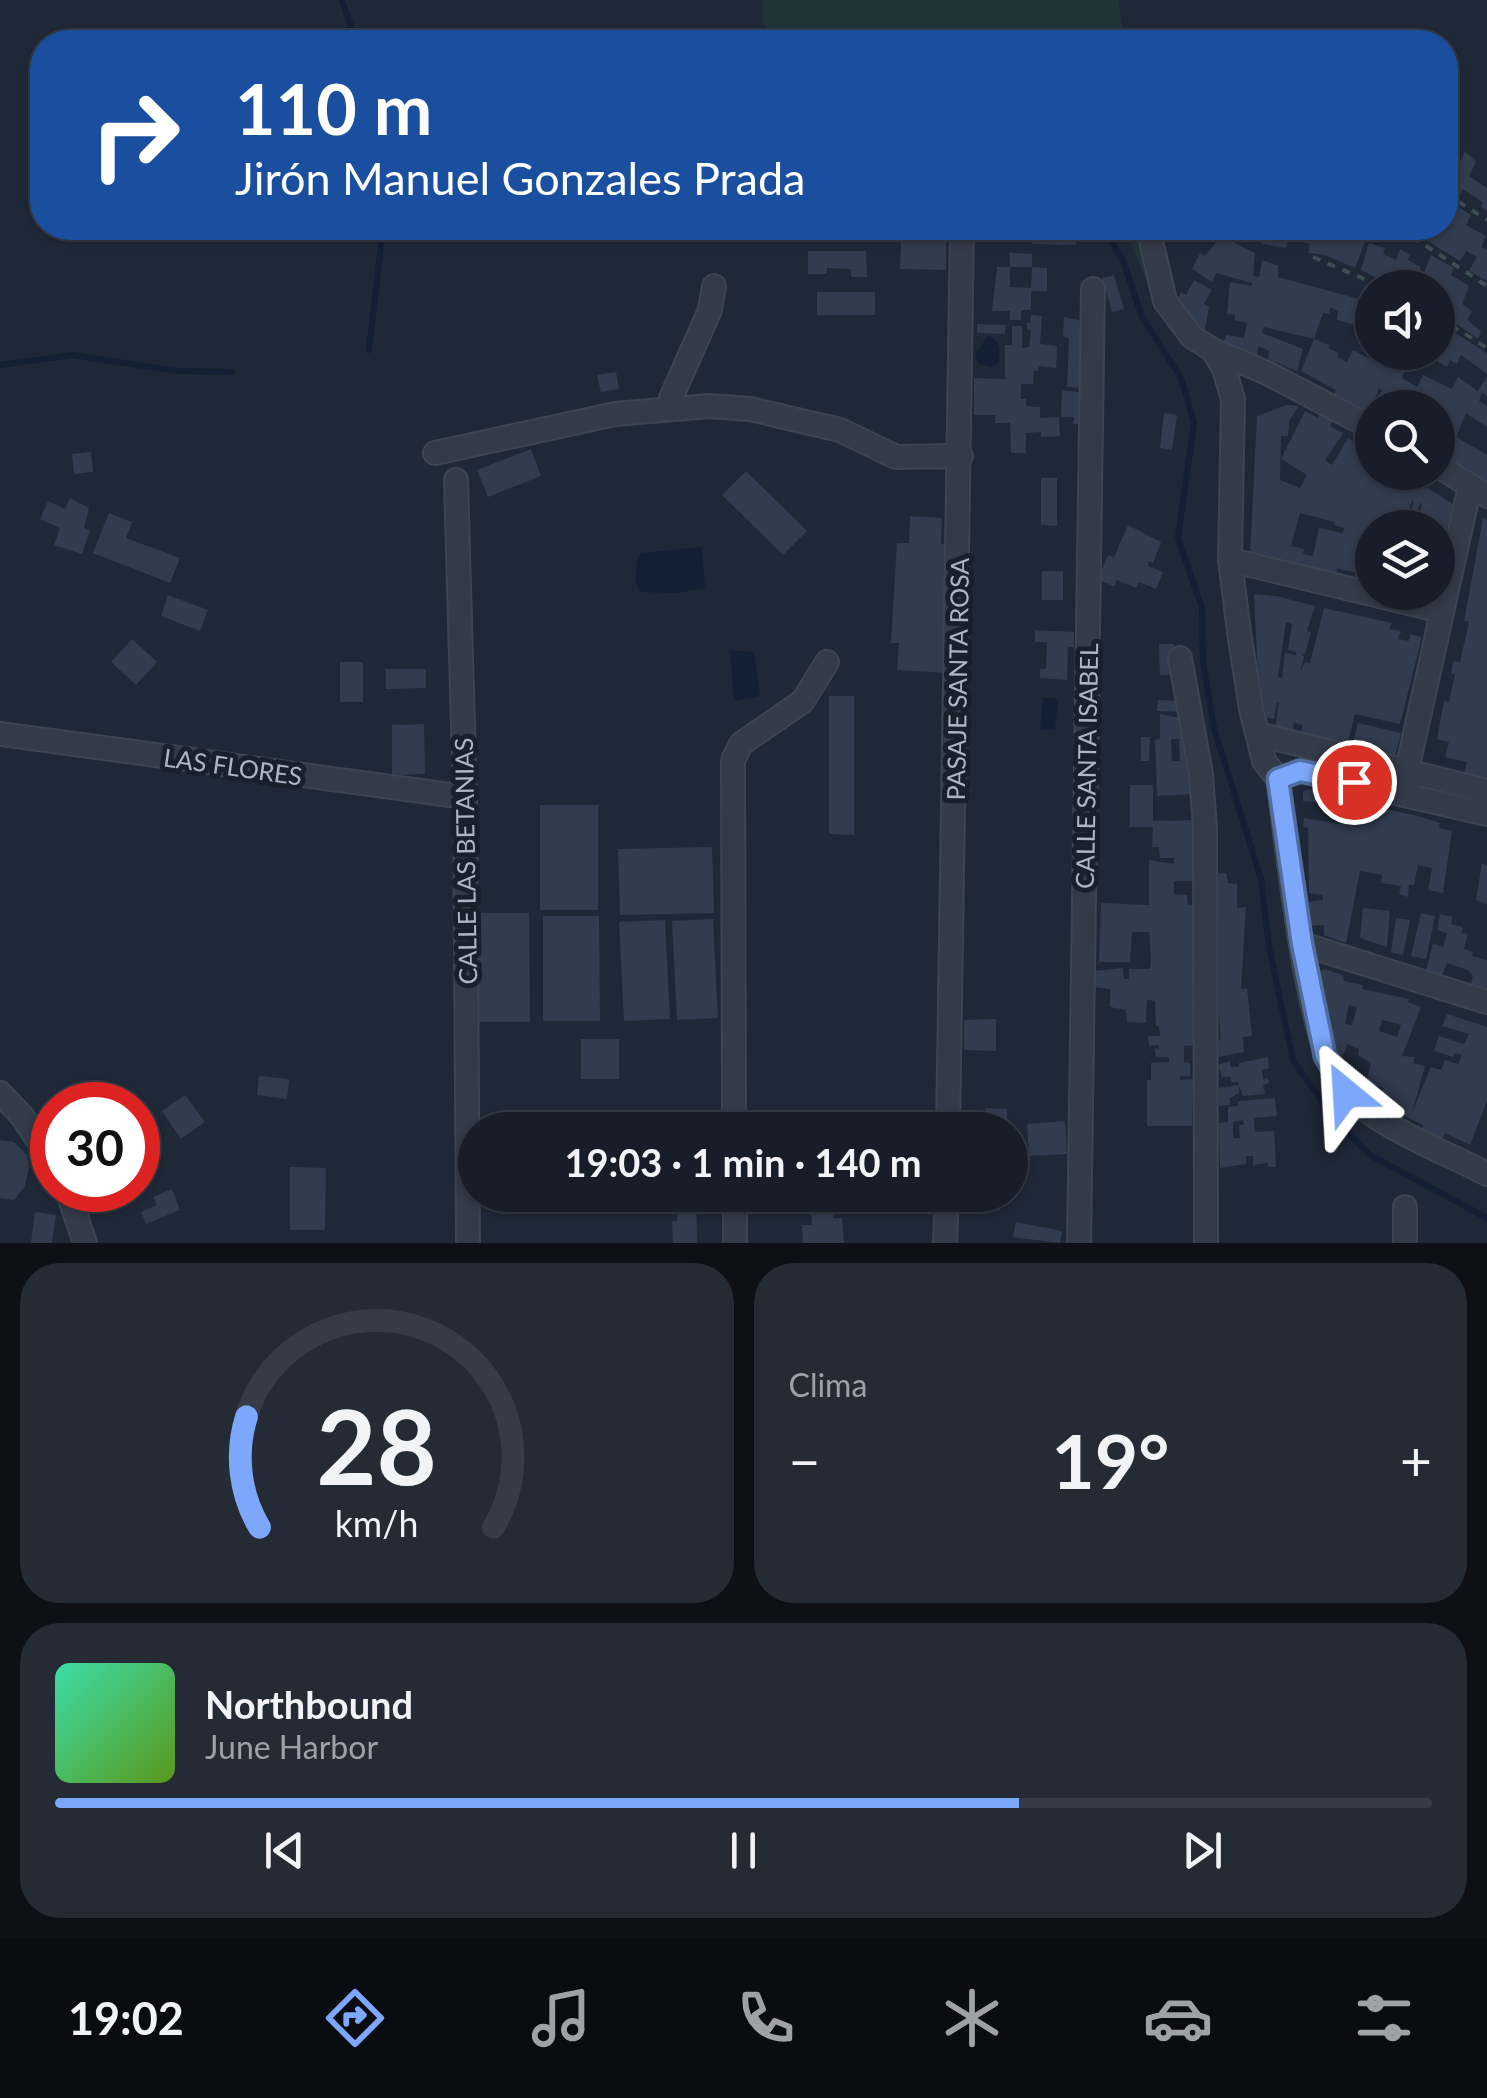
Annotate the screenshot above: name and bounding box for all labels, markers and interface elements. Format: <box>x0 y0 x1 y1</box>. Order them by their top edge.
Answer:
text: 110 m <box>235 66 432 150</box>
icon: right <box>70 70 200 200</box>
text: Jirón Manuel Gonzales Prada <box>235 151 805 205</box>
map controls <box>1355 270 1455 610</box>
button: sound <box>1355 270 1455 370</box>
button: search <box>1355 390 1455 490</box>
button: layers <box>1355 510 1455 610</box>
street label: PASAJE SANTA ROSA <box>940 557 974 801</box>
street label: CALLE SANTA ISABEL <box>1069 643 1103 889</box>
street label: CALLE LAS BETANIAS <box>448 737 482 985</box>
pin <box>1312 740 1397 825</box>
street label: LAS FLORES <box>162 741 304 791</box>
icon: arrive <box>1327 755 1382 810</box>
position arrow <box>1294 1041 1398 1145</box>
speed limit sign: 30 <box>30 1082 160 1212</box>
text: 19:03 · 1 min · 140 m <box>564 1139 922 1185</box>
text: Clima <box>789 1365 867 1404</box>
text: 28 <box>316 1382 437 1507</box>
text: 19° <box>1051 1415 1169 1505</box>
text: − <box>789 1427 820 1493</box>
text: + <box>1400 1427 1432 1493</box>
text: km/h <box>335 1502 419 1545</box>
text: Northbound <box>205 1681 413 1727</box>
text: June Harbor <box>205 1727 378 1766</box>
icon: previous <box>257 1823 312 1878</box>
icon: pause <box>716 1823 771 1878</box>
icon: next <box>1175 1823 1230 1878</box>
icon: directions <box>320 1983 390 2053</box>
icon: music <box>526 1983 596 2053</box>
icon: phone <box>731 1983 801 2053</box>
icon: climate <box>937 1983 1007 2053</box>
icon: car <box>1143 1983 1213 2053</box>
icon: filters <box>1349 1983 1419 2053</box>
text: 19:02 <box>68 1991 184 2045</box>

